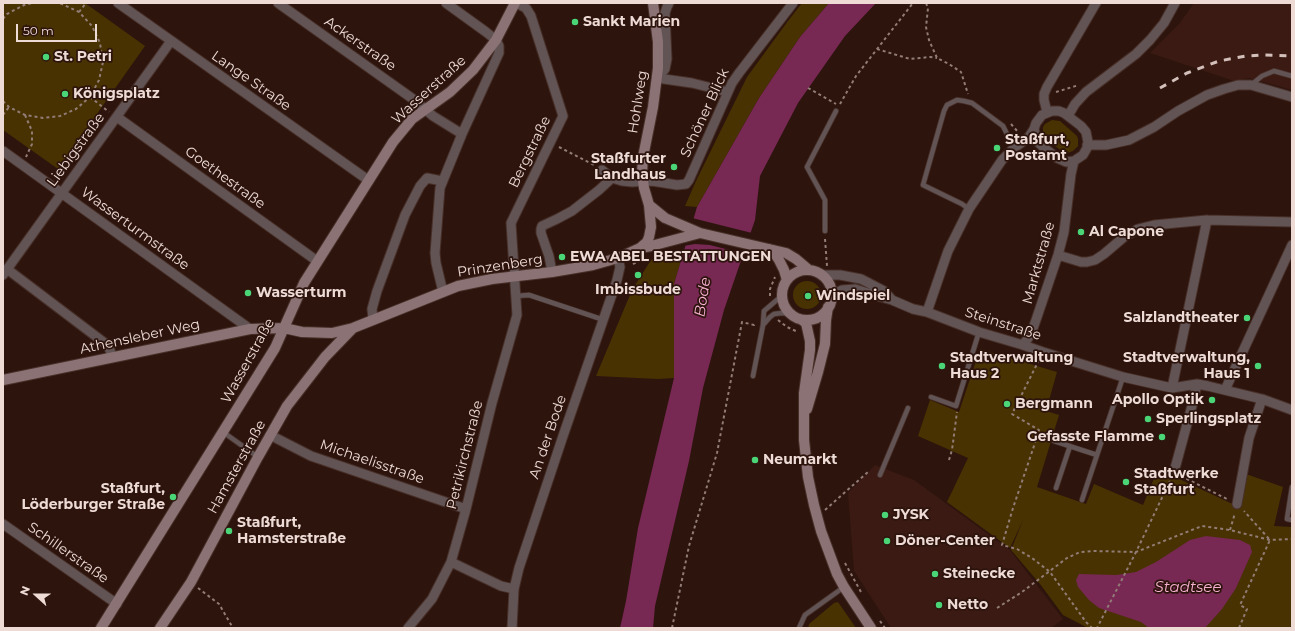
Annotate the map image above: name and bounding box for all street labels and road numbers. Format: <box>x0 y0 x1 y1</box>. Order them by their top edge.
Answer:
street label: Ackerstraße <box>321 13 399 75</box>
street label: Lange Straße <box>208 47 294 115</box>
street label: Wasserstraße <box>388 52 470 128</box>
street label: Schöner Blick <box>677 66 733 160</box>
street label: Hohlweg <box>625 69 651 135</box>
street label: Liebigstraße <box>44 110 108 190</box>
street label: Bergstraße <box>505 113 555 191</box>
street label: Goethestraße <box>182 143 268 213</box>
street label: Wasserturmstraße <box>77 184 193 274</box>
street label: Marktstraße <box>1019 220 1059 306</box>
street label: Prinzenberg <box>456 251 544 281</box>
street label: Steinstraße <box>963 304 1043 344</box>
street label: Athensleber Weg <box>79 316 201 358</box>
street label: Wasserstraße <box>218 316 278 406</box>
street label: An der Bode <box>526 393 570 481</box>
street label: Petrikirchstraße <box>443 399 487 511</box>
street label: Hamsterstraße <box>204 417 270 517</box>
street label: Michaelisstraße <box>318 436 426 488</box>
street label: Schillerstraße <box>24 519 112 587</box>

